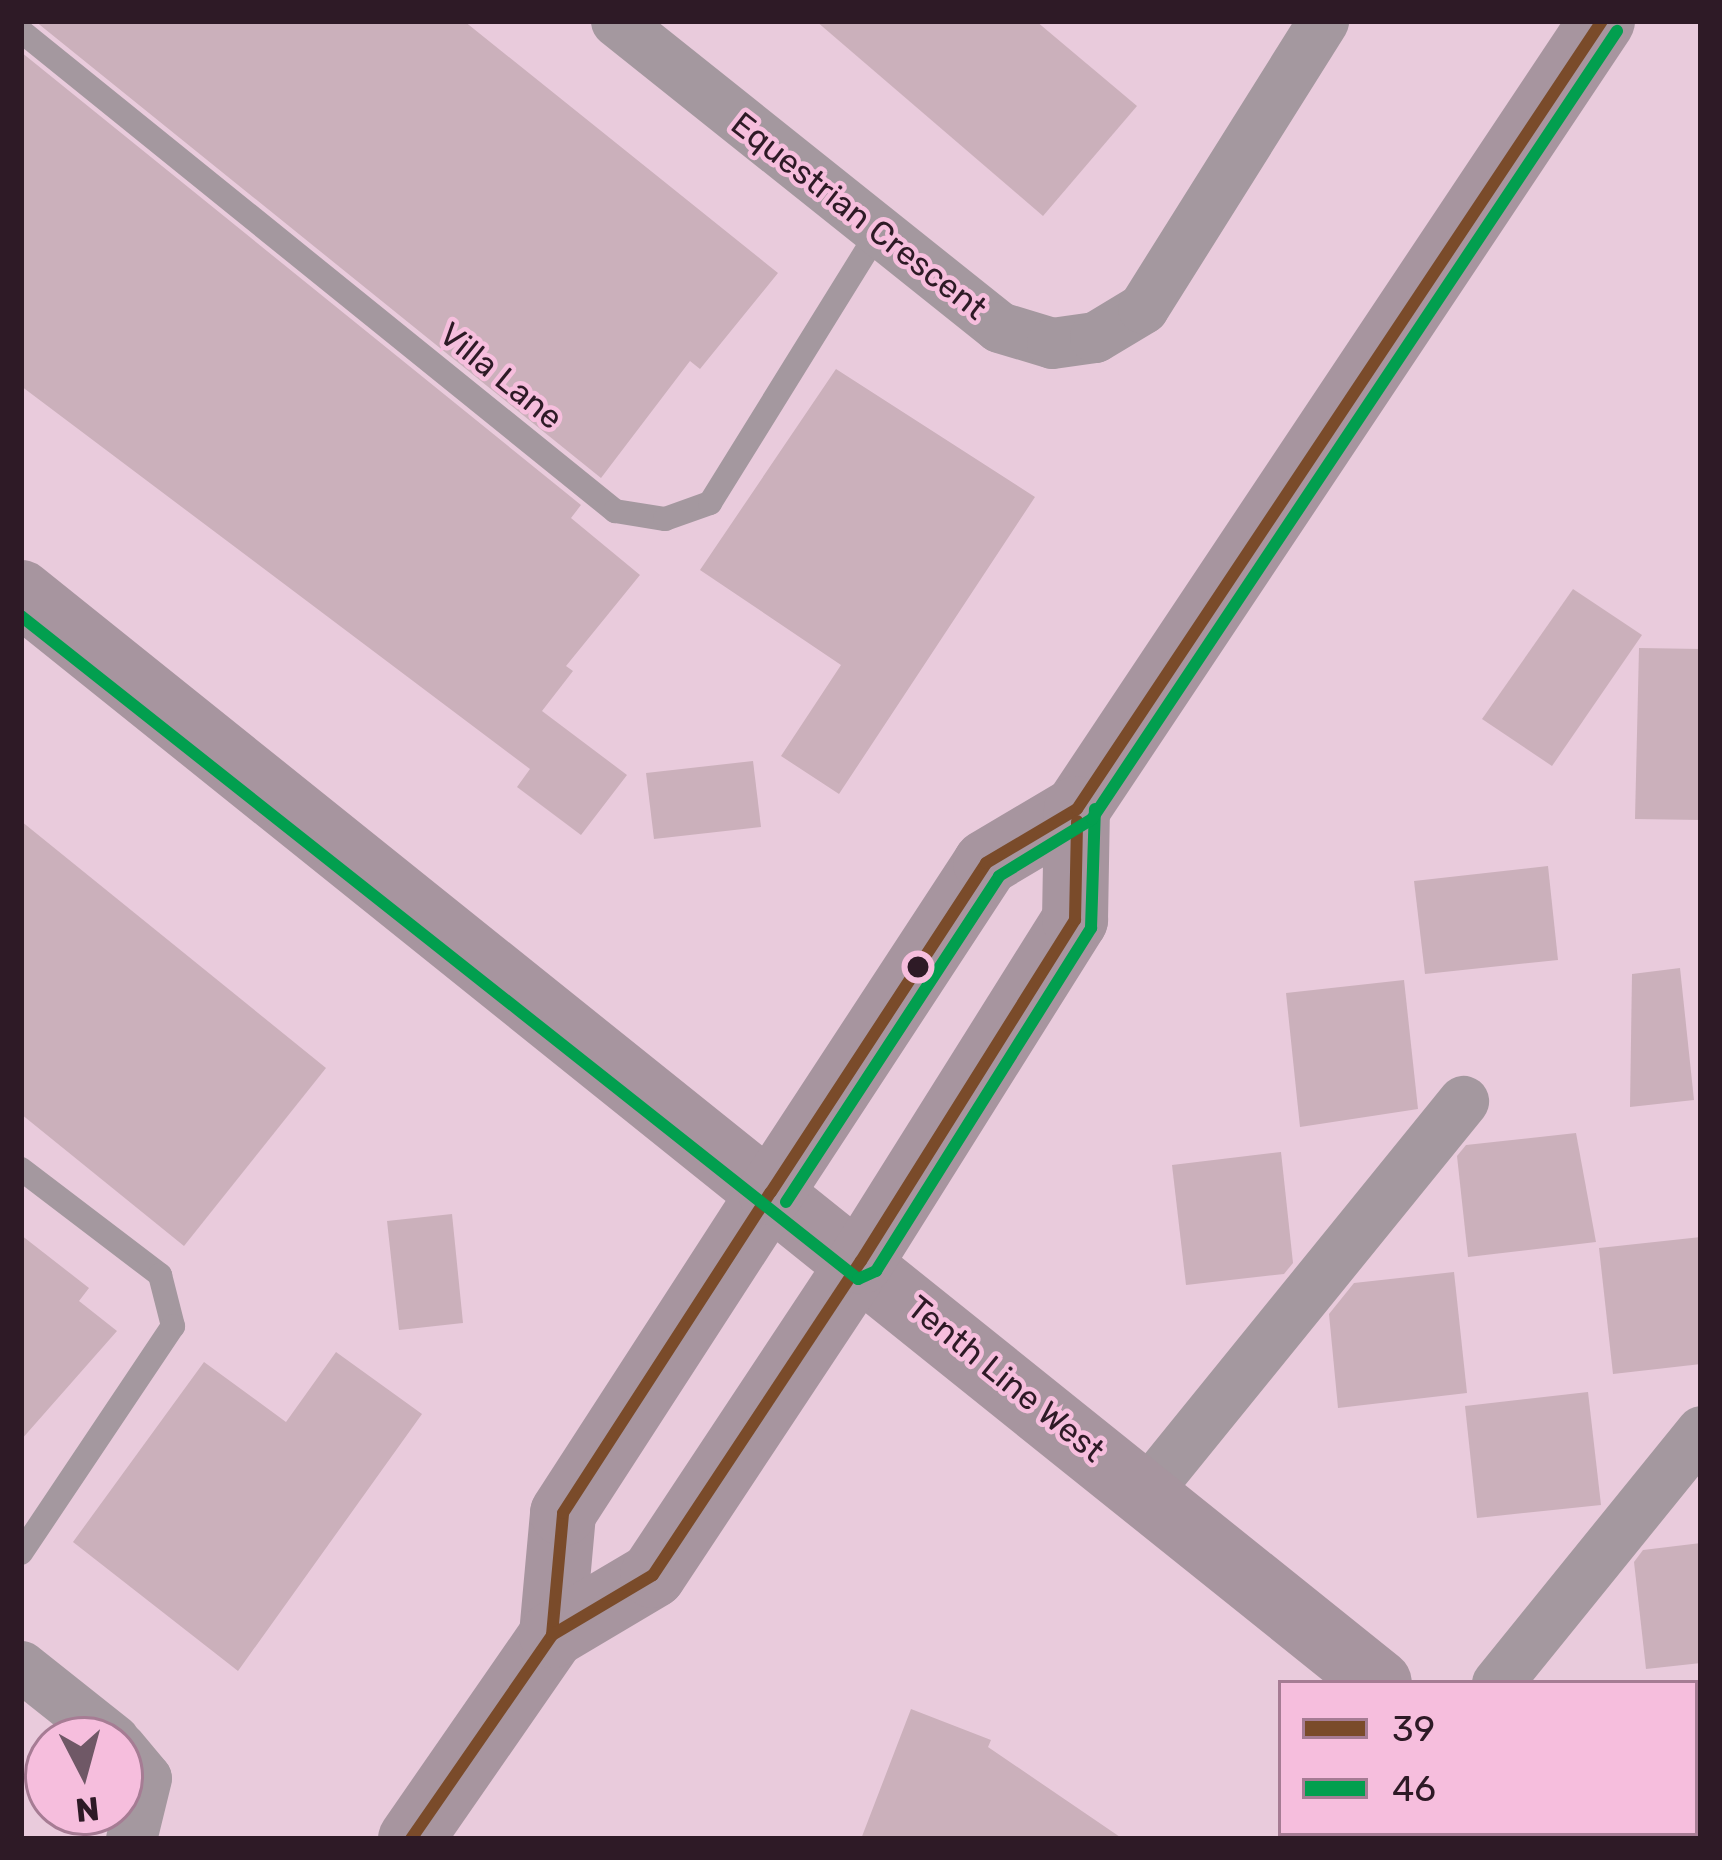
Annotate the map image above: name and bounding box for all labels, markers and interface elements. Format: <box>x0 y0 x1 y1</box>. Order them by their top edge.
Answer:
street label: Equestrian Crescent <box>723 104 995 328</box>
street label: Villa Lane <box>431 314 571 438</box>
unlabelled marker <box>907 956 929 978</box>
street label: Tenth Line West <box>899 1287 1113 1471</box>
legend <box>1278 1680 1698 1836</box>
text: 39 <box>1392 1707 1435 1750</box>
north arrow <box>24 1716 144 1836</box>
text: 46 <box>1392 1767 1436 1810</box>
text: N <box>74 1789 101 1830</box>

